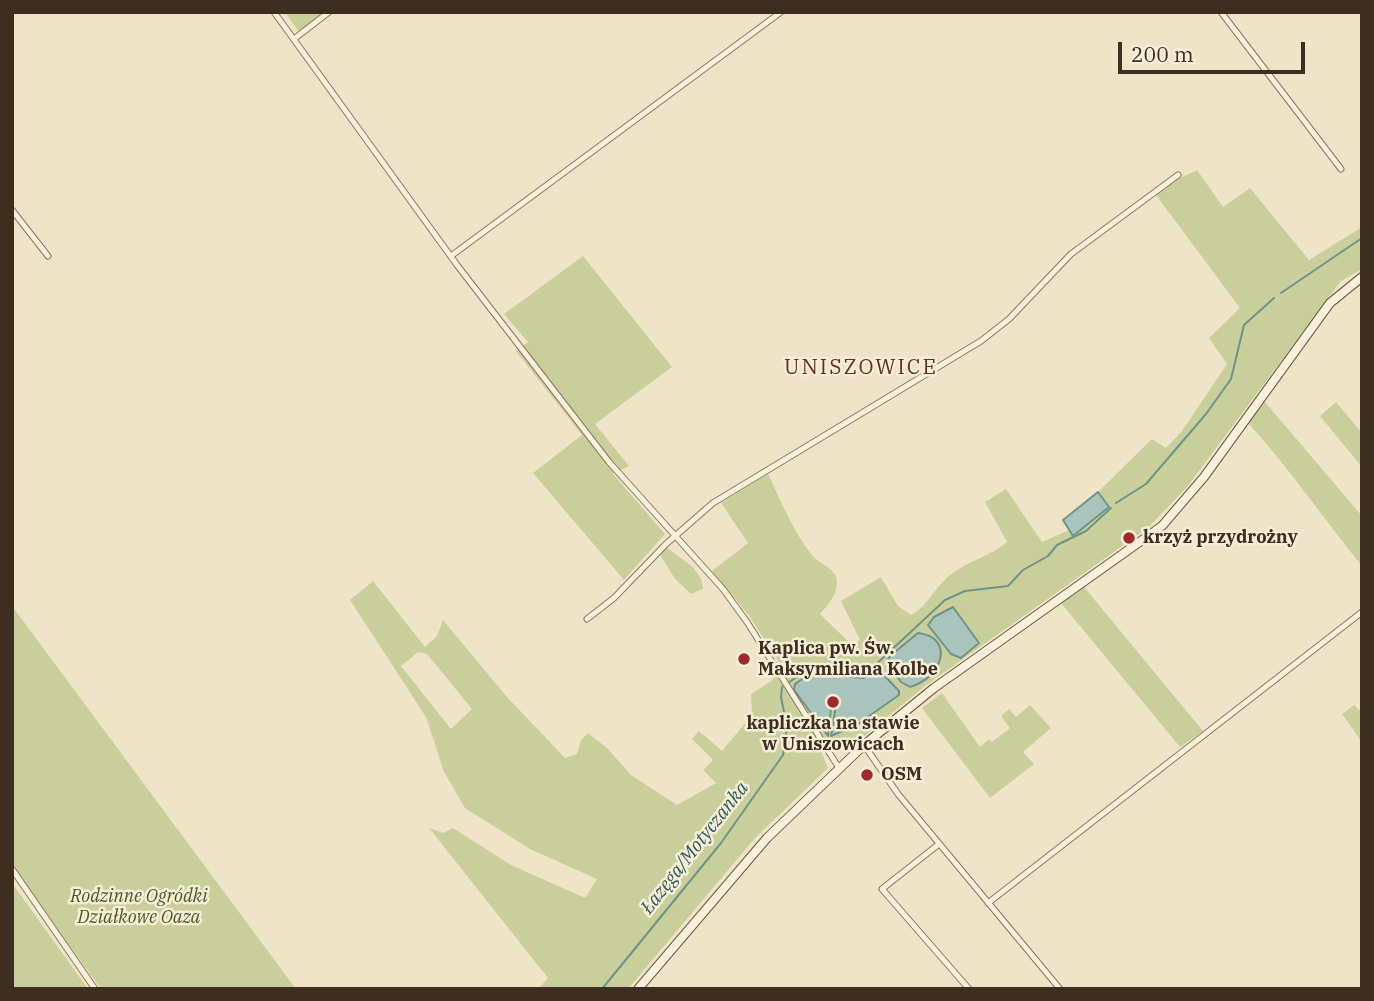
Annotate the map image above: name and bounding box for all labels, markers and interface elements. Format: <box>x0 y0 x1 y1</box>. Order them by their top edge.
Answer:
scale bar <box>1122 28 1309 72</box>
text: 200 m <box>1131 40 1194 68</box>
district label: UNISZOWICE <box>785 355 937 381</box>
place label: krzyż przydrożny <box>1143 527 1298 549</box>
marker: krzyż przydrożny <box>1121 530 1137 546</box>
place label: Kaplica pw. Św. Maksymiliana Kolbe <box>758 638 938 680</box>
marker: Kaplica pw. Św. Maksymiliana Kolbe <box>736 651 752 667</box>
marker: kapliczka na stawie w Uniszowicach <box>825 694 841 710</box>
place label: kapliczka na stawie w Uniszowicach <box>746 713 920 756</box>
place label: OSM <box>881 764 922 786</box>
marker: OSM <box>859 767 875 783</box>
water label: Łazęga/Motyczanka <box>636 777 754 919</box>
park label: Rodzinne Ogródki Działkowe Oaza <box>70 886 208 928</box>

